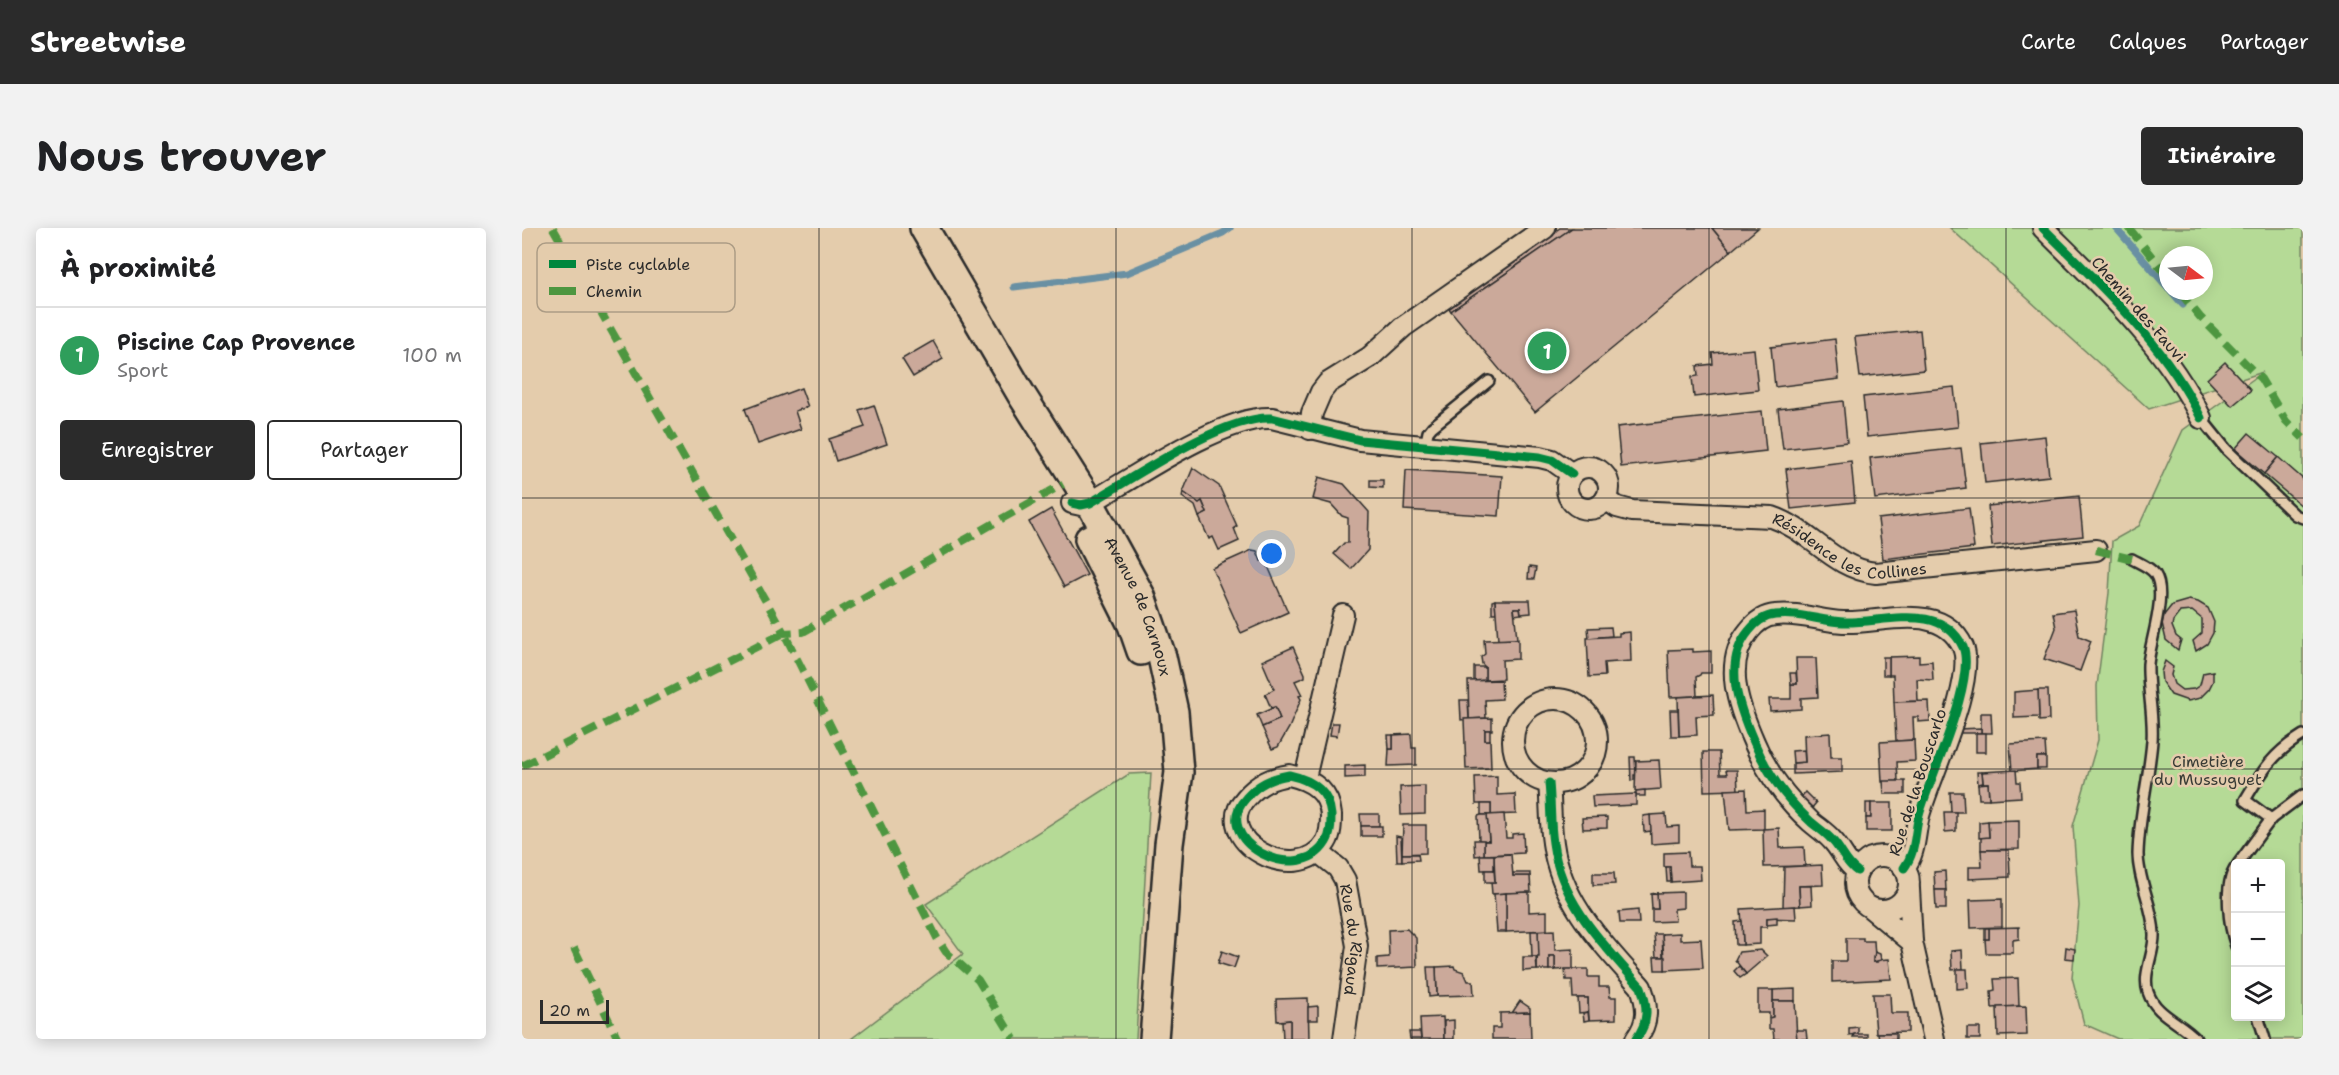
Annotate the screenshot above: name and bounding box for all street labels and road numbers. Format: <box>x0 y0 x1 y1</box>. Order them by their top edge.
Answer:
street label: Chemin des Fauvi <box>2087 252 2190 367</box>
street label: Résidence les Collines <box>1769 508 1928 584</box>
street label: Avenue de Carnoux <box>1099 533 1176 678</box>
street label: Rue de la Bouscarlo <box>1884 706 1951 858</box>
street label: Rue du Rigaud <box>1335 882 1367 997</box>

